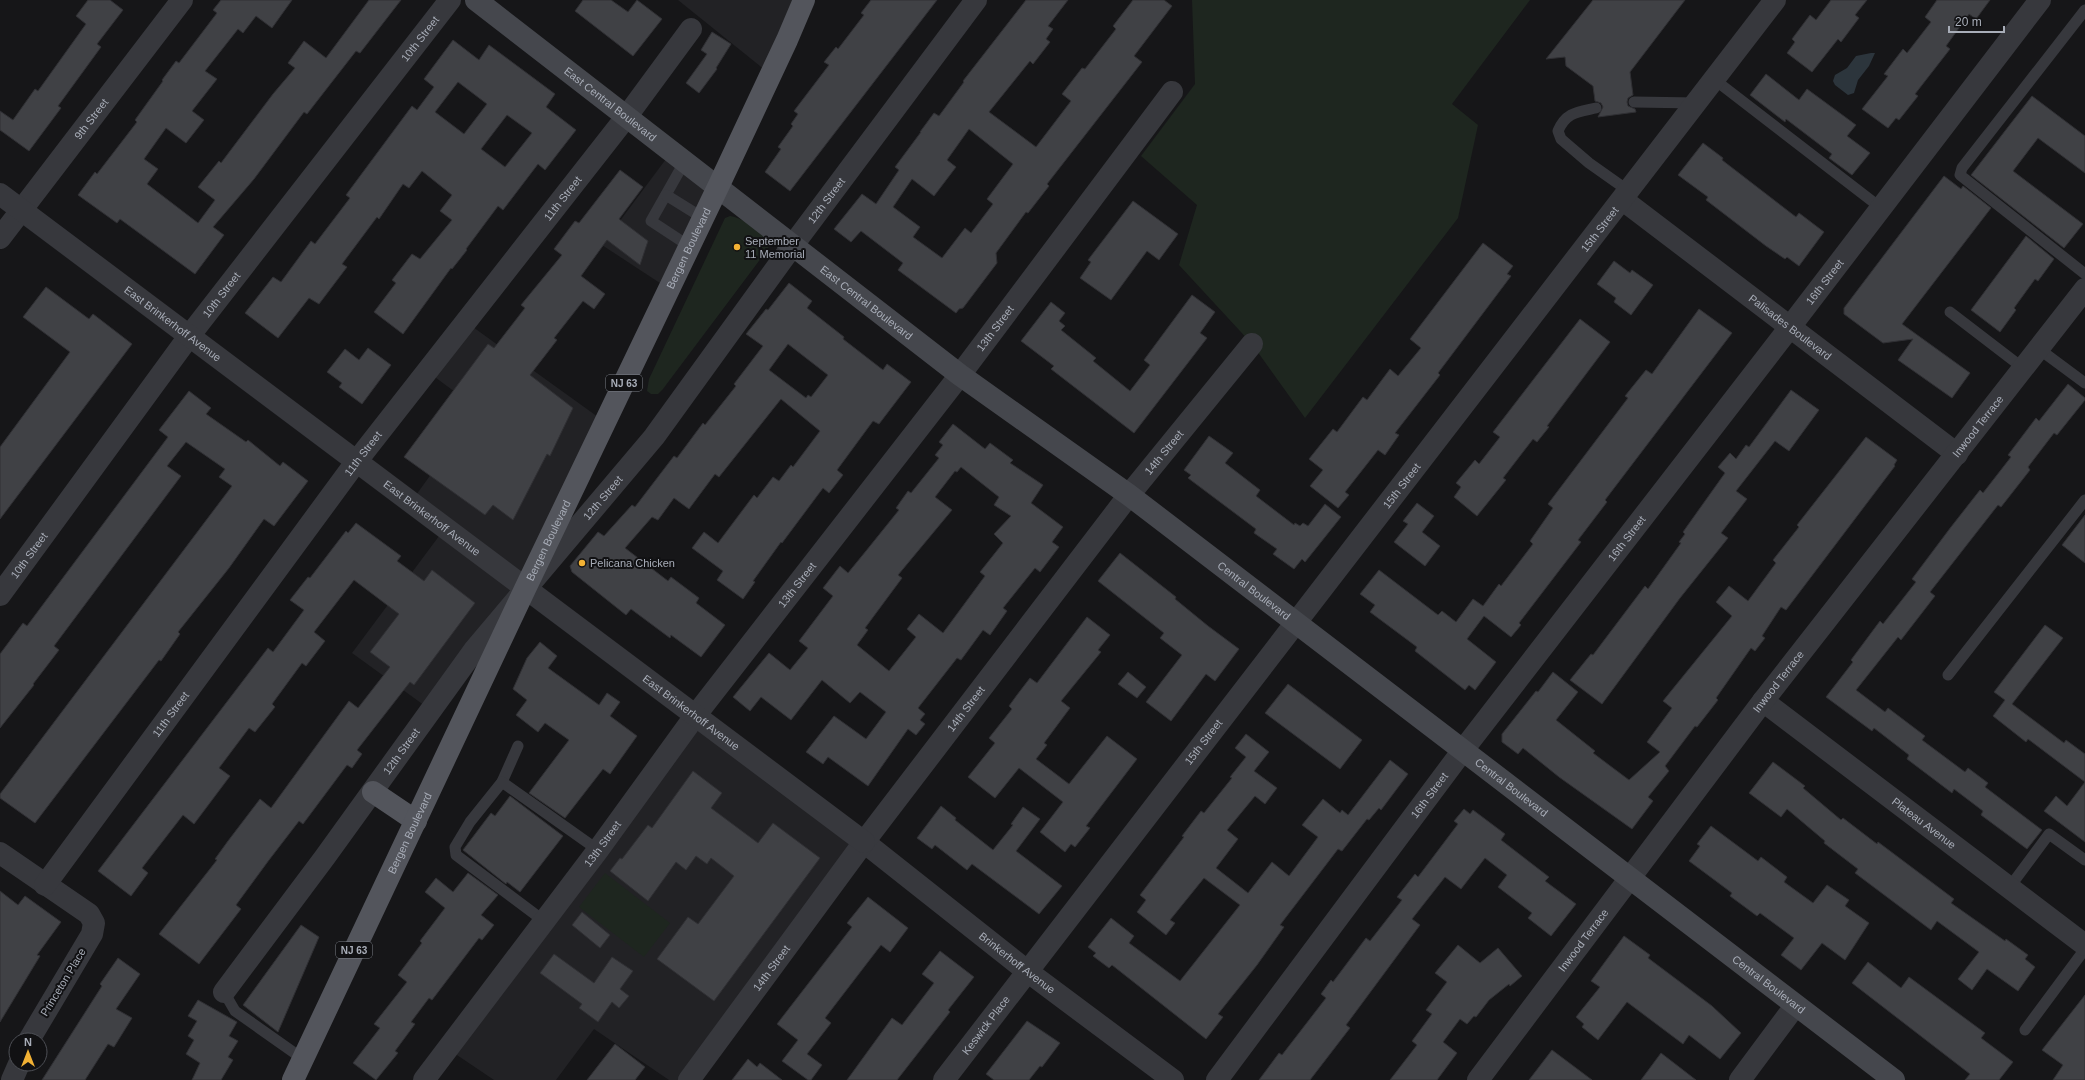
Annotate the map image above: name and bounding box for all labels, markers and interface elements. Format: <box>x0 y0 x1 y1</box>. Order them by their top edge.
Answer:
scale bar <box>1949 8 2004 34</box>
street label: 10th Street <box>399 14 441 64</box>
text: 20 m <box>1955 15 1982 29</box>
street label: East Central Boulevard <box>562 65 659 144</box>
street label: 9th Street <box>72 96 110 141</box>
street label: 11th Street <box>541 174 584 223</box>
street label: 12th Street <box>805 175 847 226</box>
street label: 15th Street <box>1578 204 1621 254</box>
street label: Bergen Boulevard <box>664 206 713 291</box>
place label: September 11 Memorial <box>745 235 805 260</box>
marker: September 11 Memorial <box>732 242 742 252</box>
street label: 16th Street <box>1803 257 1846 307</box>
street label: East Central Boulevard <box>818 263 915 342</box>
street label: 10th Street <box>200 270 243 320</box>
street label: East Brinkerhoff Avenue <box>122 283 223 364</box>
street label: Palisades Boulevard <box>1747 292 1834 362</box>
street label: 13th Street <box>974 303 1016 353</box>
road number: NJ 63 <box>606 375 642 391</box>
street label: Inwood Terrace <box>1950 393 2006 459</box>
street label: 14th Street <box>1142 428 1185 477</box>
street label: 11th Street <box>342 429 384 478</box>
street label: 15th Street <box>1380 461 1423 511</box>
street label: 12th Street <box>581 473 625 522</box>
street label: East Brinkerhoff Avenue <box>381 478 483 558</box>
street label: Bergen Boulevard <box>524 498 573 583</box>
street label: 16th Street <box>1605 513 1648 563</box>
street label: 10th Street <box>8 530 50 581</box>
place label: Pelicana Chicken <box>590 557 675 569</box>
marker: Pelicana Chicken <box>577 558 587 568</box>
street label: Central Boulevard <box>1215 559 1293 622</box>
street label: 13th Street <box>776 560 818 610</box>
street label: Inwood Terrace <box>1751 648 1806 715</box>
street label: East Brinkerhoff Avenue <box>641 672 742 753</box>
street label: 14th Street <box>945 684 987 734</box>
street label: 11th Street <box>150 689 191 739</box>
street label: 15th Street <box>1182 717 1224 767</box>
street label: 12th Street <box>381 726 422 777</box>
street label: Central Boulevard <box>1473 756 1550 819</box>
street label: 16th Street <box>1408 770 1450 821</box>
street label: Bergen Boulevard <box>385 791 434 876</box>
street label: Plateau Avenue <box>1890 795 1958 851</box>
street label: 13th Street <box>582 819 623 869</box>
street label: Inwood Terrace <box>1556 907 1611 974</box>
street label: Brinkerhoff Avenue <box>977 930 1057 996</box>
road number: NJ 63 <box>336 942 372 958</box>
street label: 14th Street <box>751 943 792 993</box>
street label: Princeton Place <box>38 946 88 1018</box>
street label: Central Boulevard <box>1730 953 1807 1016</box>
street label: Keswick Place <box>960 993 1012 1057</box>
north arrow <box>8 1032 48 1072</box>
text: N <box>24 1036 32 1048</box>

